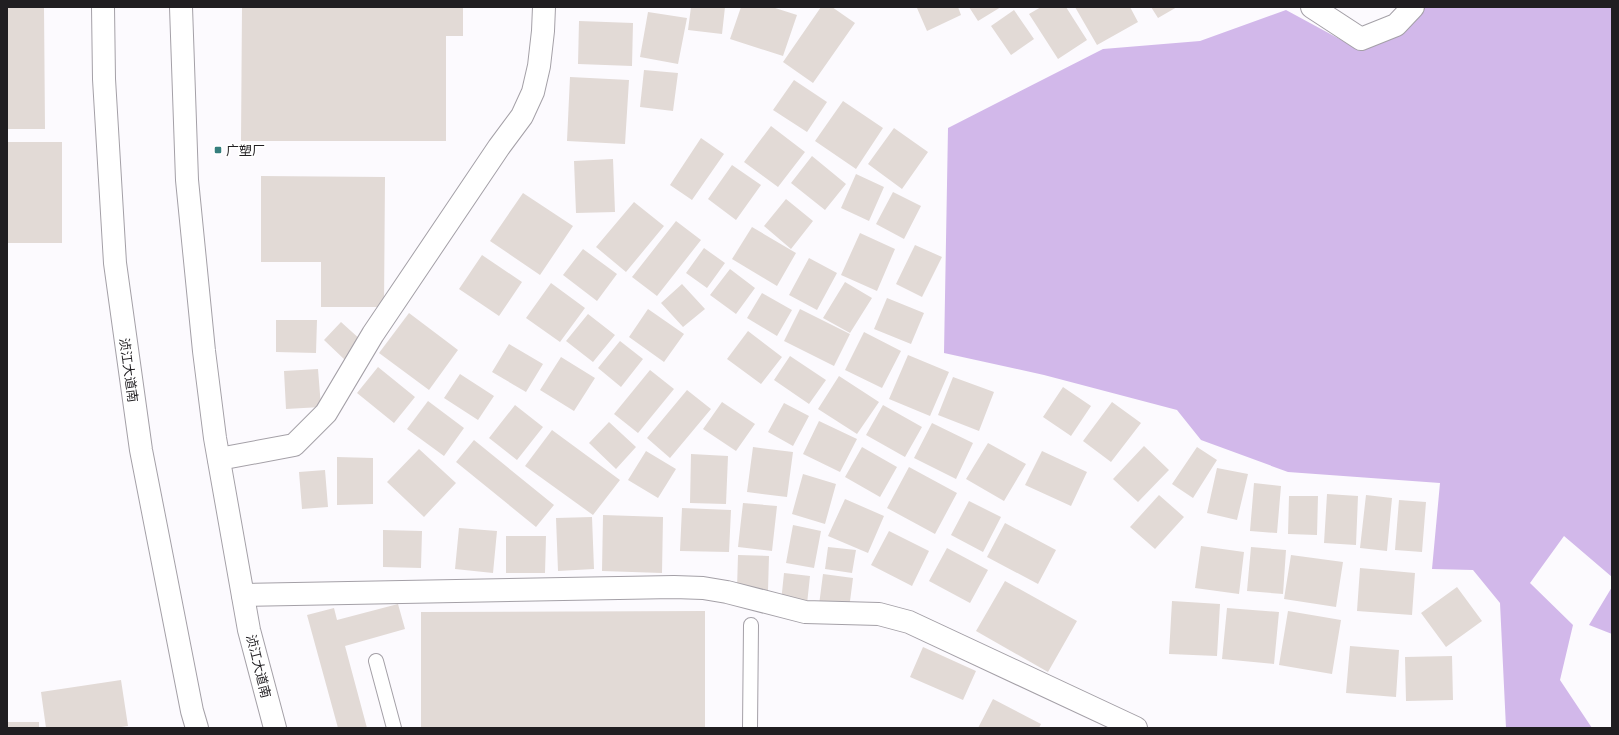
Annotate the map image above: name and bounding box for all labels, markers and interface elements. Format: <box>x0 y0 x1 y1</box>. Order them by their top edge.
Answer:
place label: 广塑厂 <box>226 143 265 158</box>
marker: 广塑厂 <box>213 145 223 155</box>
street label: 浈江大道南 <box>117 337 140 403</box>
street label: 浈江大道南 <box>243 633 274 699</box>

